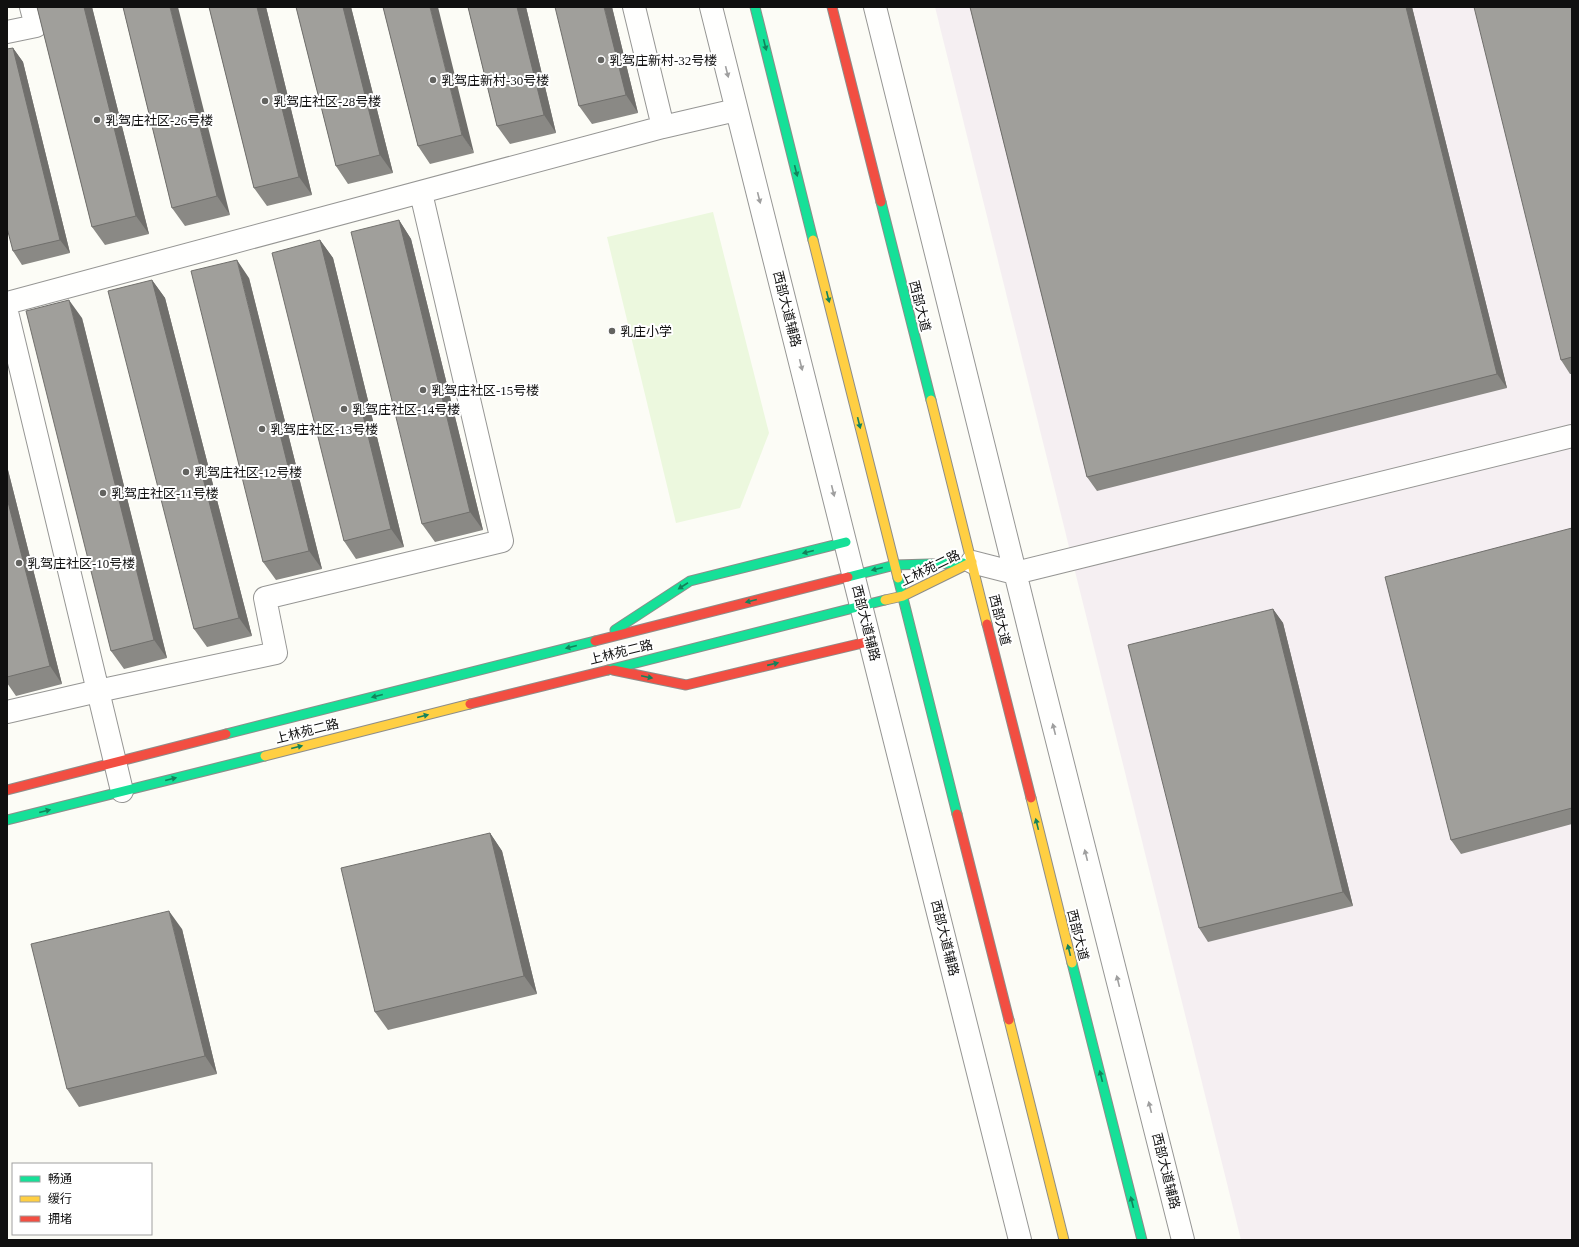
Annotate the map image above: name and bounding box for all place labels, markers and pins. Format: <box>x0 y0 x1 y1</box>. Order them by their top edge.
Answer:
place label: 乳驾庄新村-32号楼 <box>609 53 717 68</box>
marker: 乳驾庄新村-32号楼 <box>596 55 606 65</box>
place label: 乳驾庄新村-30号楼 <box>441 73 549 88</box>
marker: 乳驾庄新村-30号楼 <box>428 75 438 85</box>
place label: 乳驾庄社区-28号楼 <box>273 94 381 109</box>
marker: 乳驾庄社区-28号楼 <box>260 96 270 106</box>
place label: 乳驾庄社区-26号楼 <box>105 113 213 128</box>
marker: 乳驾庄社区-26号楼 <box>92 115 102 125</box>
place label: 乳庄小学 <box>620 324 672 339</box>
marker: 乳庄小学 <box>607 326 617 336</box>
place label: 乳驾庄社区-15号楼 <box>431 383 539 398</box>
marker: 乳驾庄社区-15号楼 <box>418 385 428 395</box>
place label: 乳驾庄社区-14号楼 <box>352 402 460 417</box>
marker: 乳驾庄社区-14号楼 <box>339 404 349 414</box>
place label: 乳驾庄社区-13号楼 <box>270 422 378 437</box>
marker: 乳驾庄社区-13号楼 <box>257 424 267 434</box>
place label: 乳驾庄社区-12号楼 <box>194 465 302 480</box>
marker: 乳驾庄社区-12号楼 <box>181 467 191 477</box>
place label: 乳驾庄社区-11号楼 <box>111 486 219 501</box>
marker: 乳驾庄社区-11号楼 <box>98 488 108 498</box>
place label: 乳驾庄社区-10号楼 <box>27 556 135 571</box>
marker: 乳驾庄社区-10号楼 <box>14 558 24 568</box>

